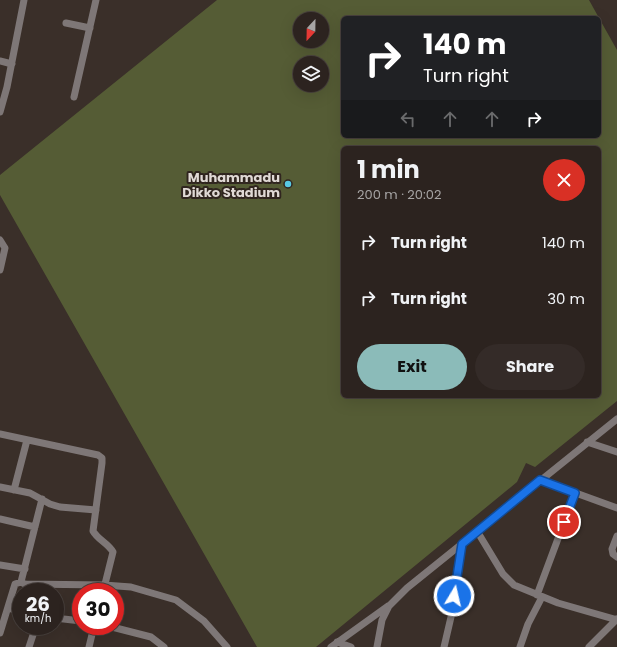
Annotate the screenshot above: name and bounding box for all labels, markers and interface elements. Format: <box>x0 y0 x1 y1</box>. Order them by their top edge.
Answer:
north arrow <box>293 12 329 48</box>
map controls <box>293 12 329 92</box>
text: 140 m <box>423 25 506 64</box>
icon: right <box>357 32 409 84</box>
button: layers <box>293 56 329 92</box>
text: Turn right <box>423 63 509 88</box>
icon: left <box>397 108 419 130</box>
icon: ahead <box>439 108 461 130</box>
icon: ahead <box>481 108 503 130</box>
icon: right <box>523 108 545 130</box>
text: 1 min <box>357 153 420 186</box>
button: close <box>543 159 585 201</box>
place label: Muhammadu Dikko Stadium <box>182 168 280 202</box>
marker: Muhammadu Dikko Stadium <box>283 179 293 189</box>
text: 200 m · 20:02 <box>357 185 441 204</box>
icon: right <box>357 231 379 253</box>
text: Turn right <box>391 232 467 253</box>
text: 140 m <box>542 232 585 253</box>
icon: right <box>357 287 379 309</box>
text: Turn right <box>391 288 467 309</box>
text: 30 m <box>547 288 585 309</box>
button: Exit <box>357 344 467 390</box>
button: Share <box>475 344 585 390</box>
pin <box>547 505 581 539</box>
icon: arrive <box>553 511 575 533</box>
position arrow <box>433 575 475 617</box>
speed limit sign: 30 <box>72 583 124 635</box>
text: 26 <box>26 590 50 618</box>
text: km/h <box>25 611 51 626</box>

